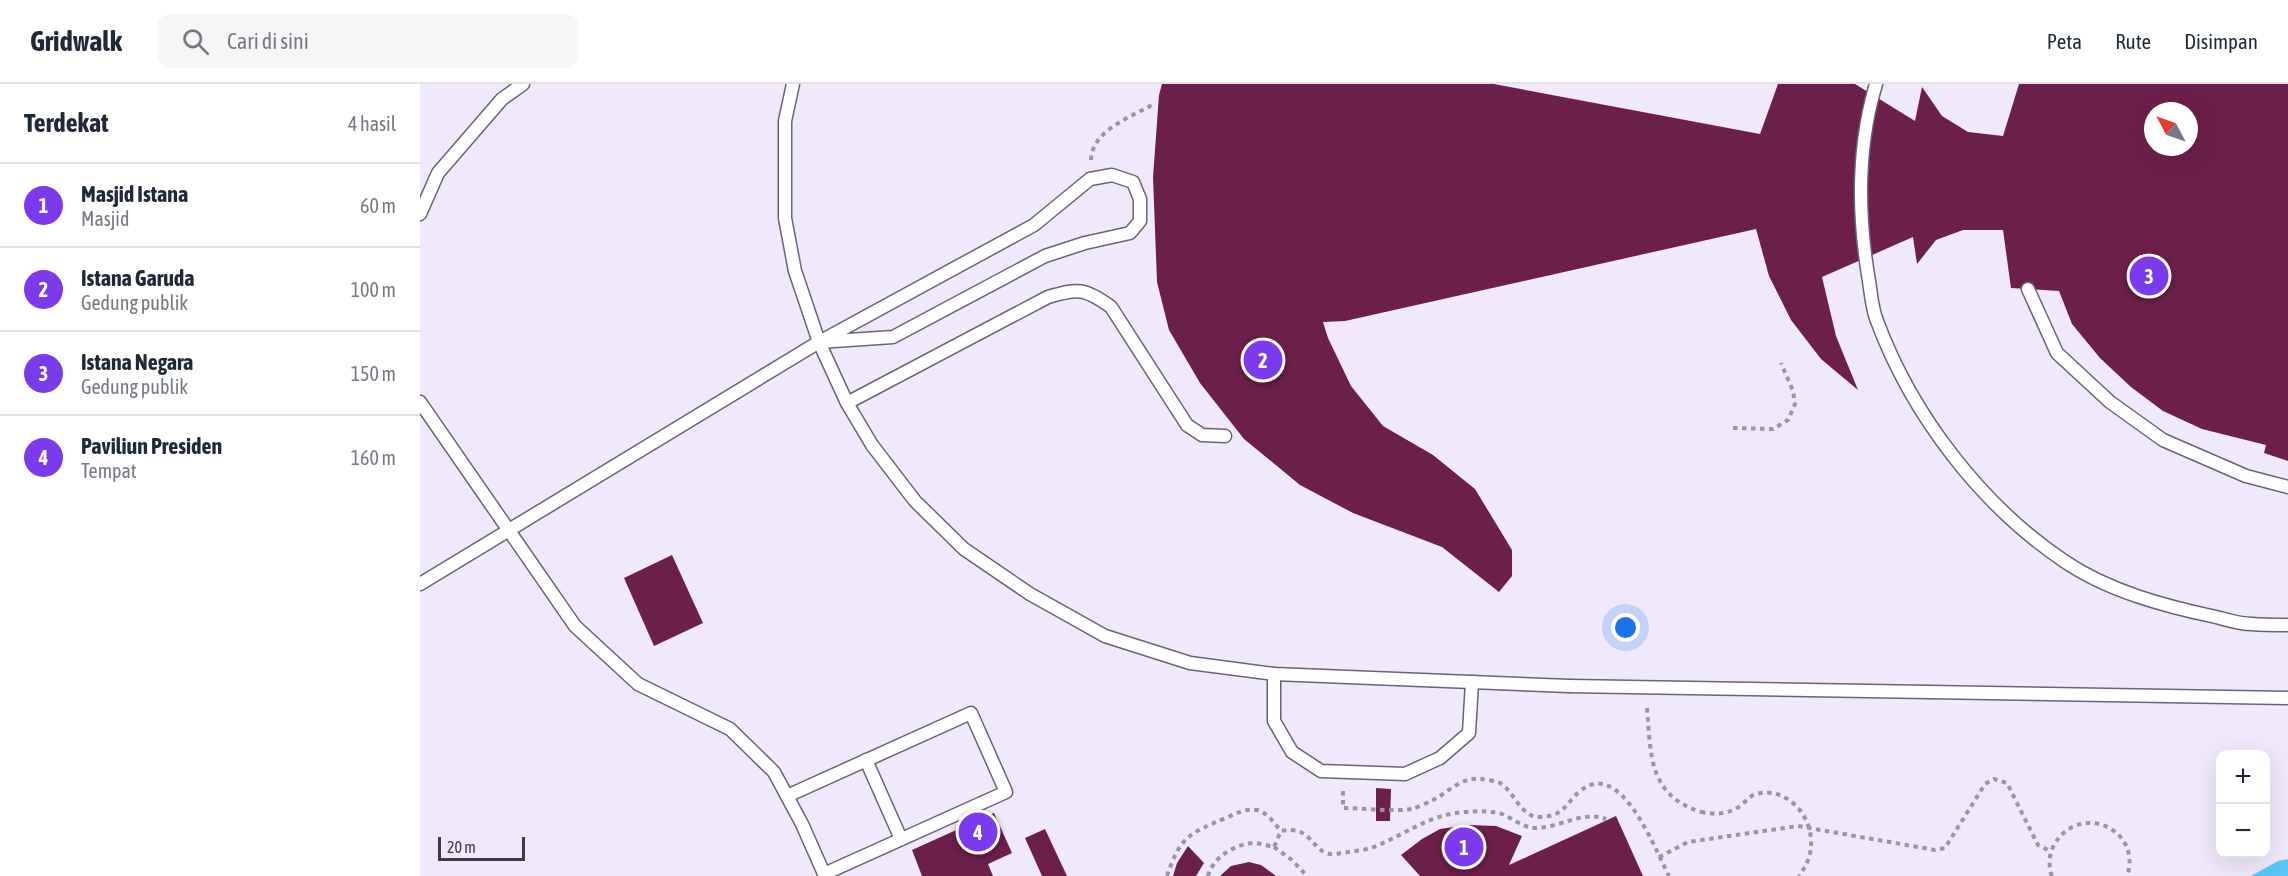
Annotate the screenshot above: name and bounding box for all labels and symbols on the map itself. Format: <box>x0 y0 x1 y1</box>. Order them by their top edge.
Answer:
north arrow <box>2144 102 2198 156</box>
pin: 3 <box>2130 254 2168 298</box>
pin: 2 <box>1244 338 1282 382</box>
your location <box>1611 613 1640 642</box>
pin: 4 <box>958 810 998 855</box>
pin: 1 <box>1444 824 1484 870</box>
scale bar <box>438 834 525 862</box>

